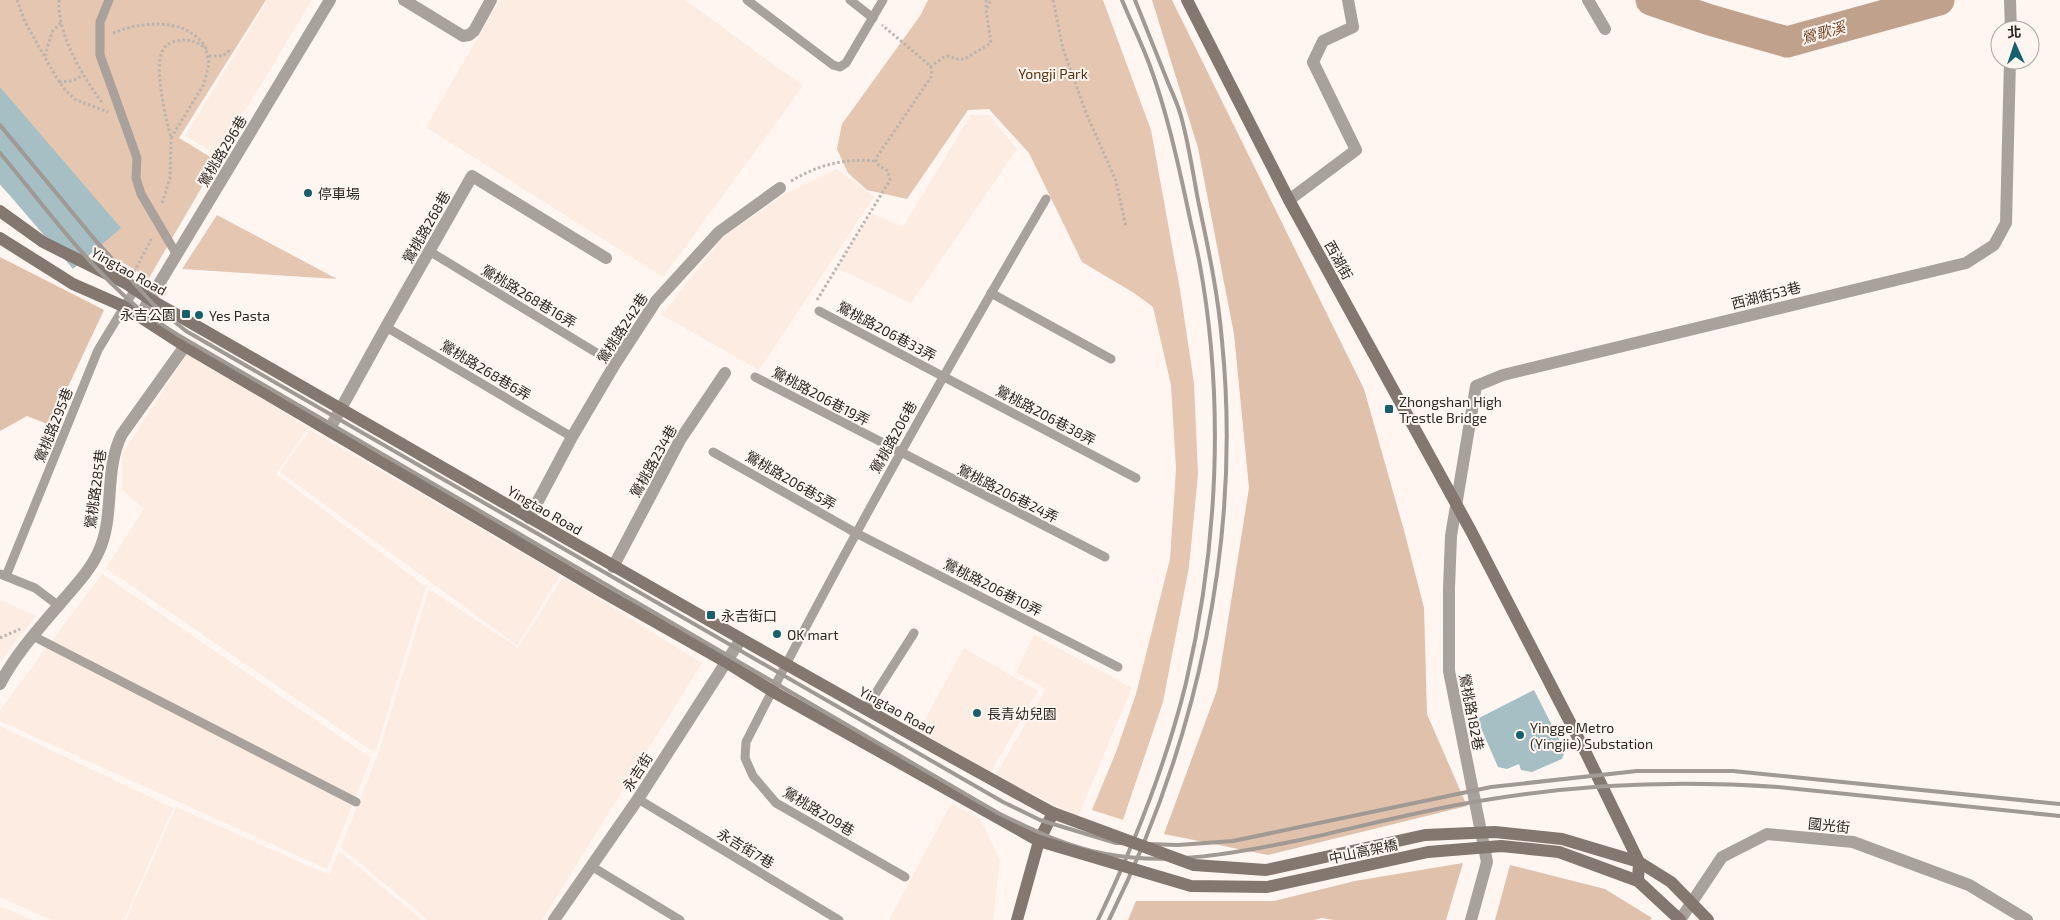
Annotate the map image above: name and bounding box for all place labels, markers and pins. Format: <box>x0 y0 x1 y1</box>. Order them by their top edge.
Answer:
place label: 停車場 <box>318 185 360 202</box>
marker: 停車場 <box>302 187 314 199</box>
place label: 永吉公園 <box>120 306 176 323</box>
place label: Yes Pasta <box>209 307 270 324</box>
marker: 永吉公園 <box>180 308 192 320</box>
marker: Yes Pasta <box>193 309 205 321</box>
place label: Zhongshan High Trestle Bridge <box>1399 393 1502 426</box>
marker: Zhongshan High Trestle Bridge <box>1383 403 1395 415</box>
place label: 永吉街口 <box>721 607 777 624</box>
marker: 永吉街口 <box>705 609 717 621</box>
place label: OK mart <box>787 626 839 643</box>
marker: OK mart <box>771 628 783 640</box>
place label: 長青幼兒園 <box>987 705 1057 722</box>
marker: 長青幼兒園 <box>971 707 983 719</box>
place label: Yingge Metro (Yingjie) Substation <box>1530 719 1653 752</box>
marker: Yingge Metro (Yingjie) Substation <box>1514 729 1526 741</box>

